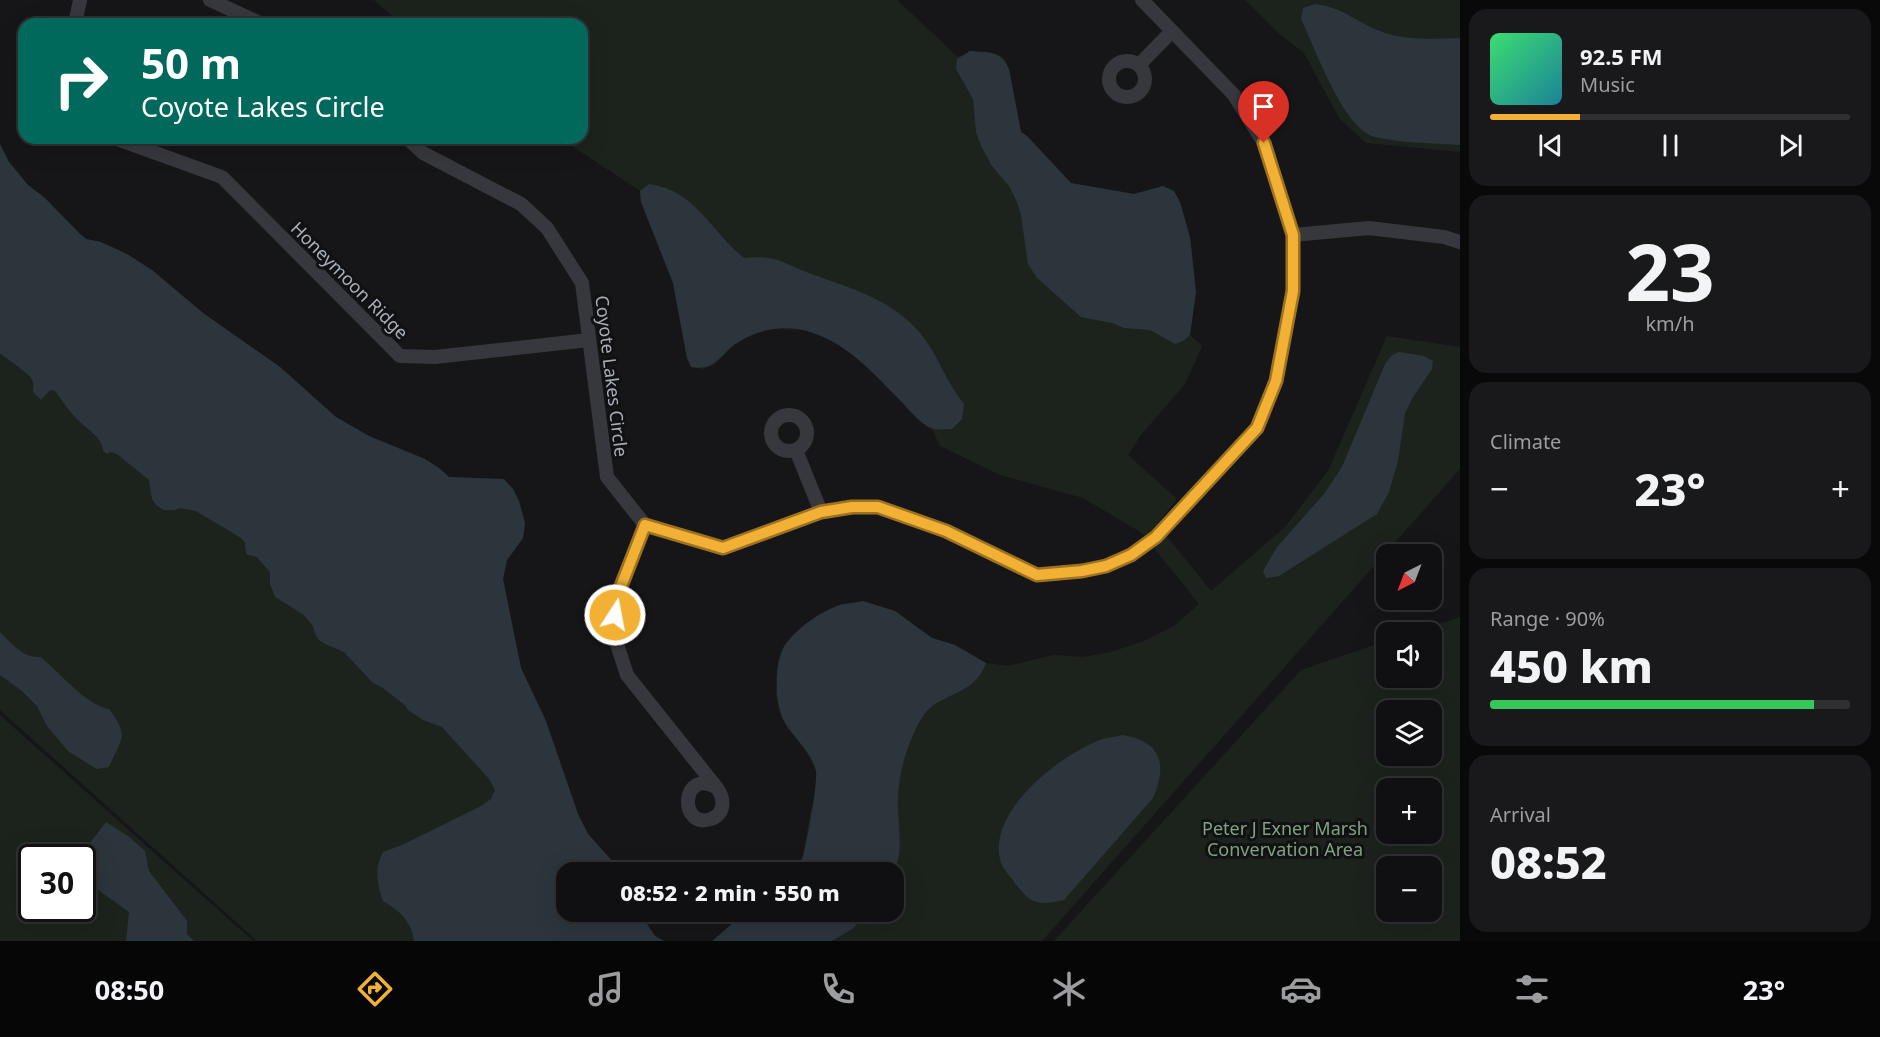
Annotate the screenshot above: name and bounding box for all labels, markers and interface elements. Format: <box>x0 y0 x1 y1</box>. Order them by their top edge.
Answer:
text: 50 m <box>141 34 241 91</box>
text: 92.5 FM <box>1580 41 1662 71</box>
icon: right <box>42 42 120 120</box>
text: Music <box>1580 71 1635 98</box>
pin <box>1238 81 1289 143</box>
text: Coyote Lakes Circle <box>141 88 385 125</box>
icon: arrive <box>1247 90 1280 123</box>
icon: previous <box>1534 129 1567 162</box>
icon: pause <box>1654 129 1687 162</box>
icon: next <box>1774 129 1807 162</box>
street label: Honeymoon Ridge <box>286 216 414 344</box>
text: 23 <box>1625 218 1715 324</box>
street label: Coyote Lakes Circle <box>590 294 634 458</box>
text: km/h <box>1645 310 1695 337</box>
text: Climate <box>1490 428 1561 455</box>
text: 23° <box>1634 458 1706 519</box>
text: − <box>1490 466 1509 511</box>
text: + <box>1831 466 1850 511</box>
north arrow <box>1376 544 1442 610</box>
map controls <box>1376 544 1442 922</box>
position arrow <box>583 583 647 647</box>
text: Range · 90% <box>1490 605 1605 632</box>
button: sound <box>1376 622 1442 688</box>
text: 450 km <box>1490 635 1653 696</box>
button: layers <box>1376 700 1442 766</box>
button: + <box>1376 778 1442 844</box>
text: Arrival <box>1490 801 1551 828</box>
park label: Peter J Exner Marsh Convervation Area <box>1202 816 1368 861</box>
text: 08:52 <box>1490 831 1607 892</box>
speed limit sign: 30 <box>18 844 96 922</box>
button: − <box>1376 856 1442 922</box>
text: 08:52 · 2 min · 550 m <box>620 877 840 907</box>
icon: directions <box>354 968 396 1010</box>
icon: music <box>585 968 627 1010</box>
icon: phone <box>817 968 859 1010</box>
icon: climate <box>1048 968 1090 1010</box>
icon: car <box>1280 968 1322 1010</box>
icon: filters <box>1511 968 1553 1010</box>
text: 08:50 <box>95 971 164 1008</box>
text: 23° <box>1743 971 1785 1008</box>

